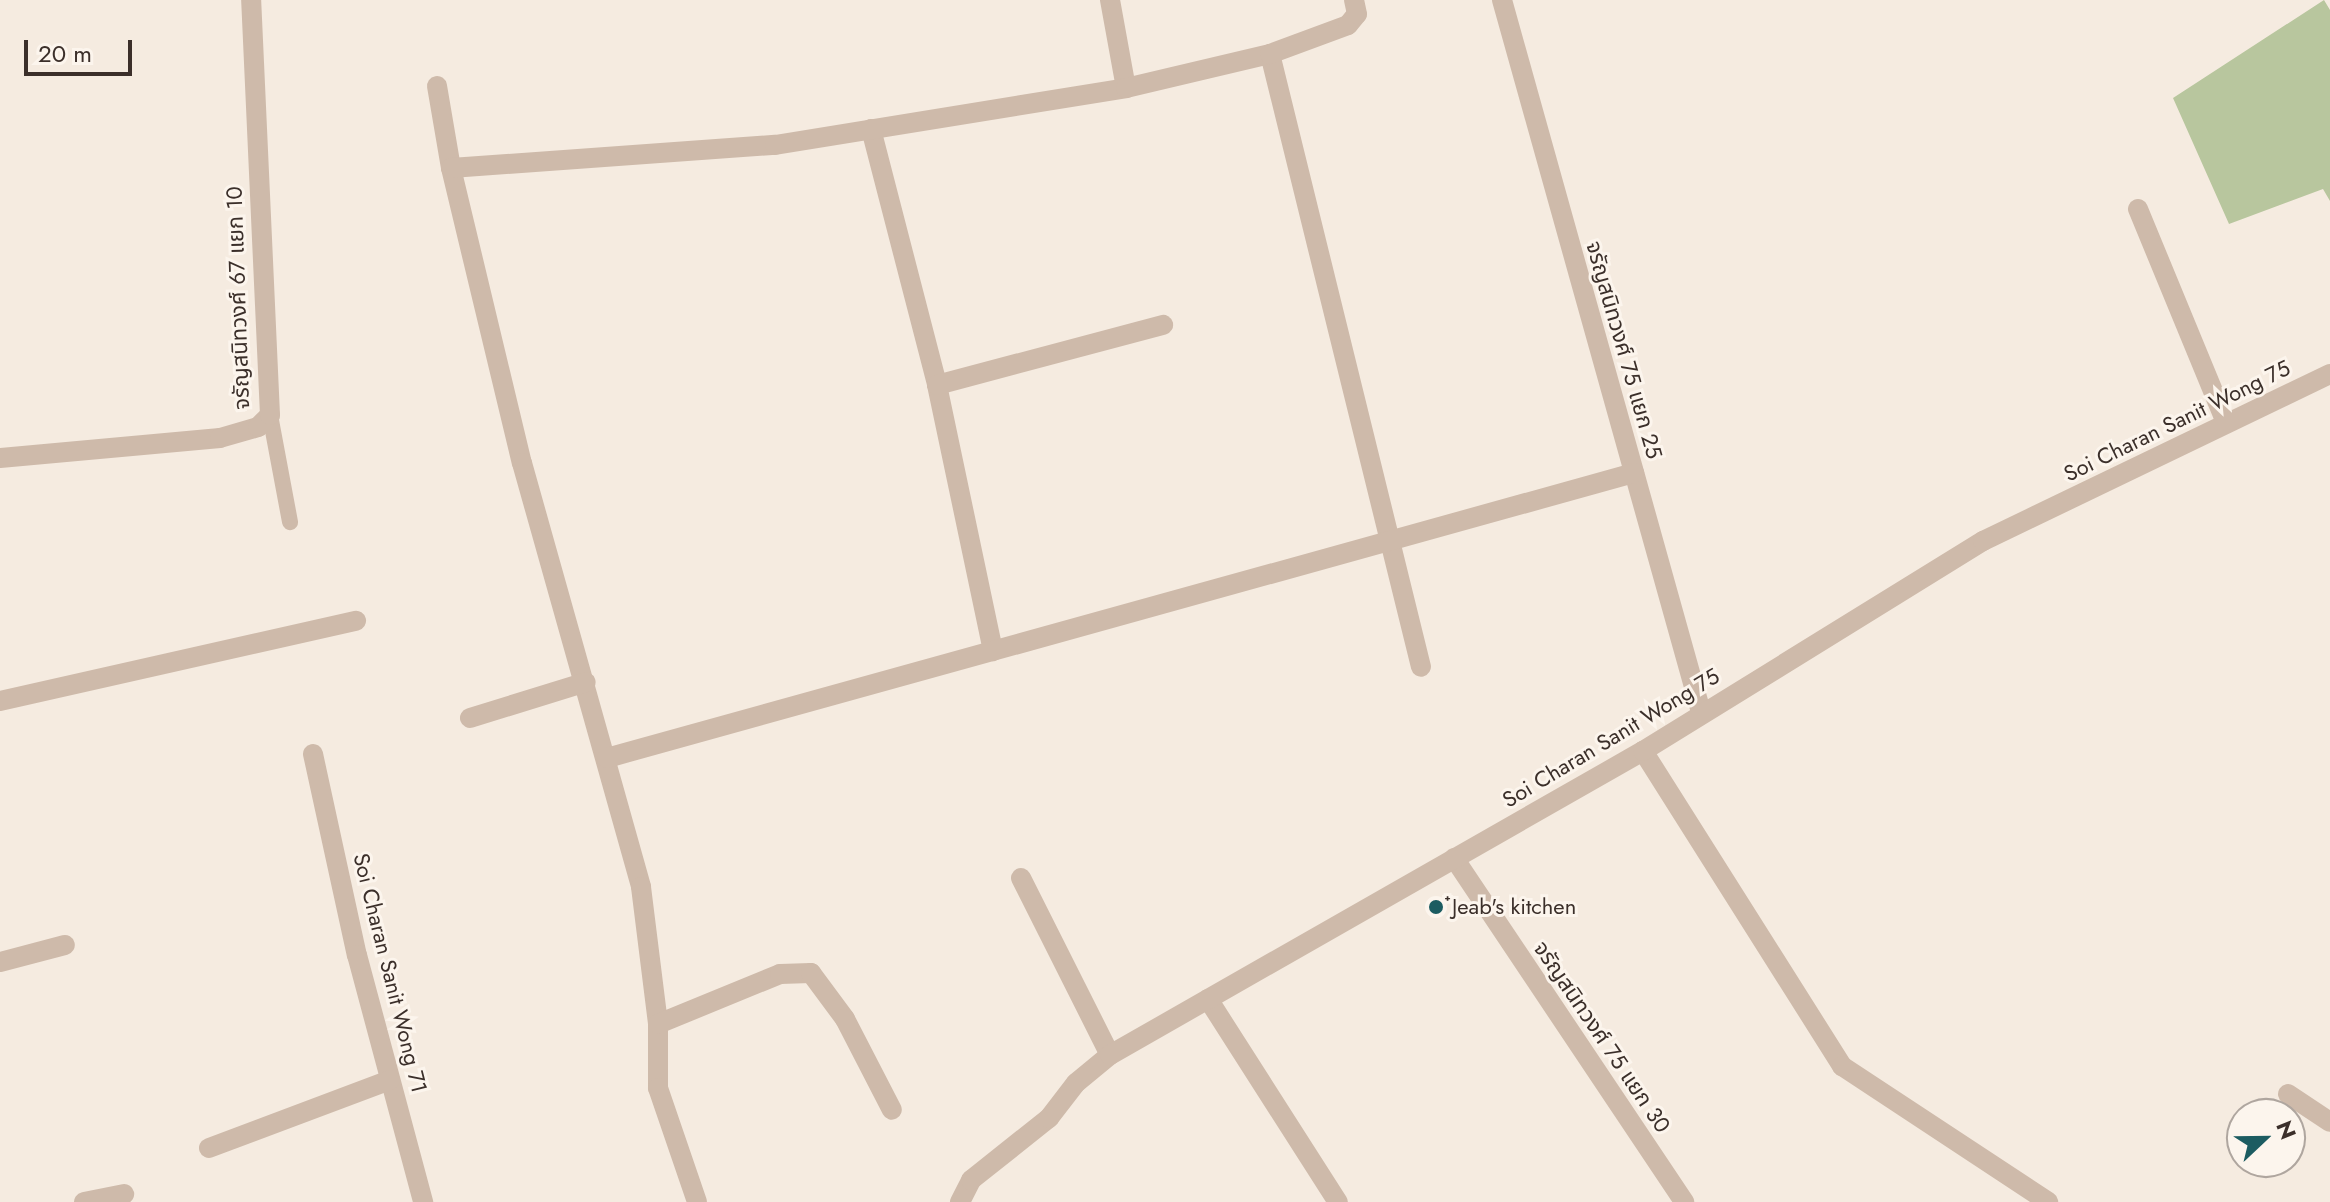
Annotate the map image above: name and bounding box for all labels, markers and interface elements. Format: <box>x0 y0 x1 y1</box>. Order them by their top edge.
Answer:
scale bar <box>28 24 136 74</box>
text: 20 m <box>38 36 92 71</box>
street label: จรัญสนิทวงศ์ 67 แยก 10 <box>221 186 255 410</box>
street label: จรัญสนิทวงศ์ 75 แยก 25 <box>1580 238 1668 462</box>
street label: Soi Charan Sanit Wong 75 <box>2060 355 2294 487</box>
street label: Soi Charan Sanit Wong 75 <box>1498 663 1724 813</box>
street label: Soi Charan Sanit Wong 71 <box>347 851 433 1095</box>
place label: ๋Jeab's kitchen <box>1452 894 1576 920</box>
marker: ๋Jeab's kitchen <box>1427 898 1445 916</box>
street label: จรัญสนิทวงศ์ 75 แยก 30 <box>1528 936 1676 1138</box>
north arrow <box>2226 1098 2306 1178</box>
text: N <box>2268 1116 2305 1144</box>

